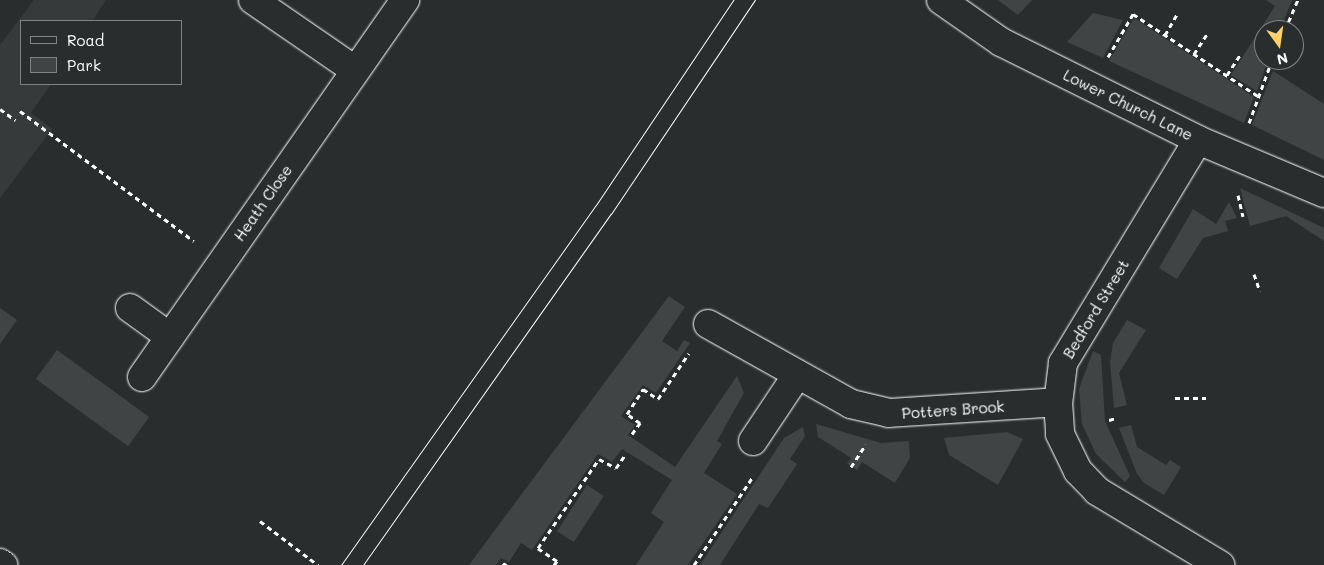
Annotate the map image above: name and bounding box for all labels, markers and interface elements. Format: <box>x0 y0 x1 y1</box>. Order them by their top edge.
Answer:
legend <box>20 20 182 85</box>
north arrow <box>1254 20 1304 70</box>
text: Road <box>67 30 104 50</box>
text: N <box>1275 49 1290 70</box>
text: Park <box>67 55 101 75</box>
street label: Lower Church Lane <box>1060 66 1196 144</box>
street label: Heath Close <box>230 161 296 245</box>
street label: Bedford Street <box>1059 256 1133 362</box>
street label: Potters Brook <box>901 397 1005 423</box>

